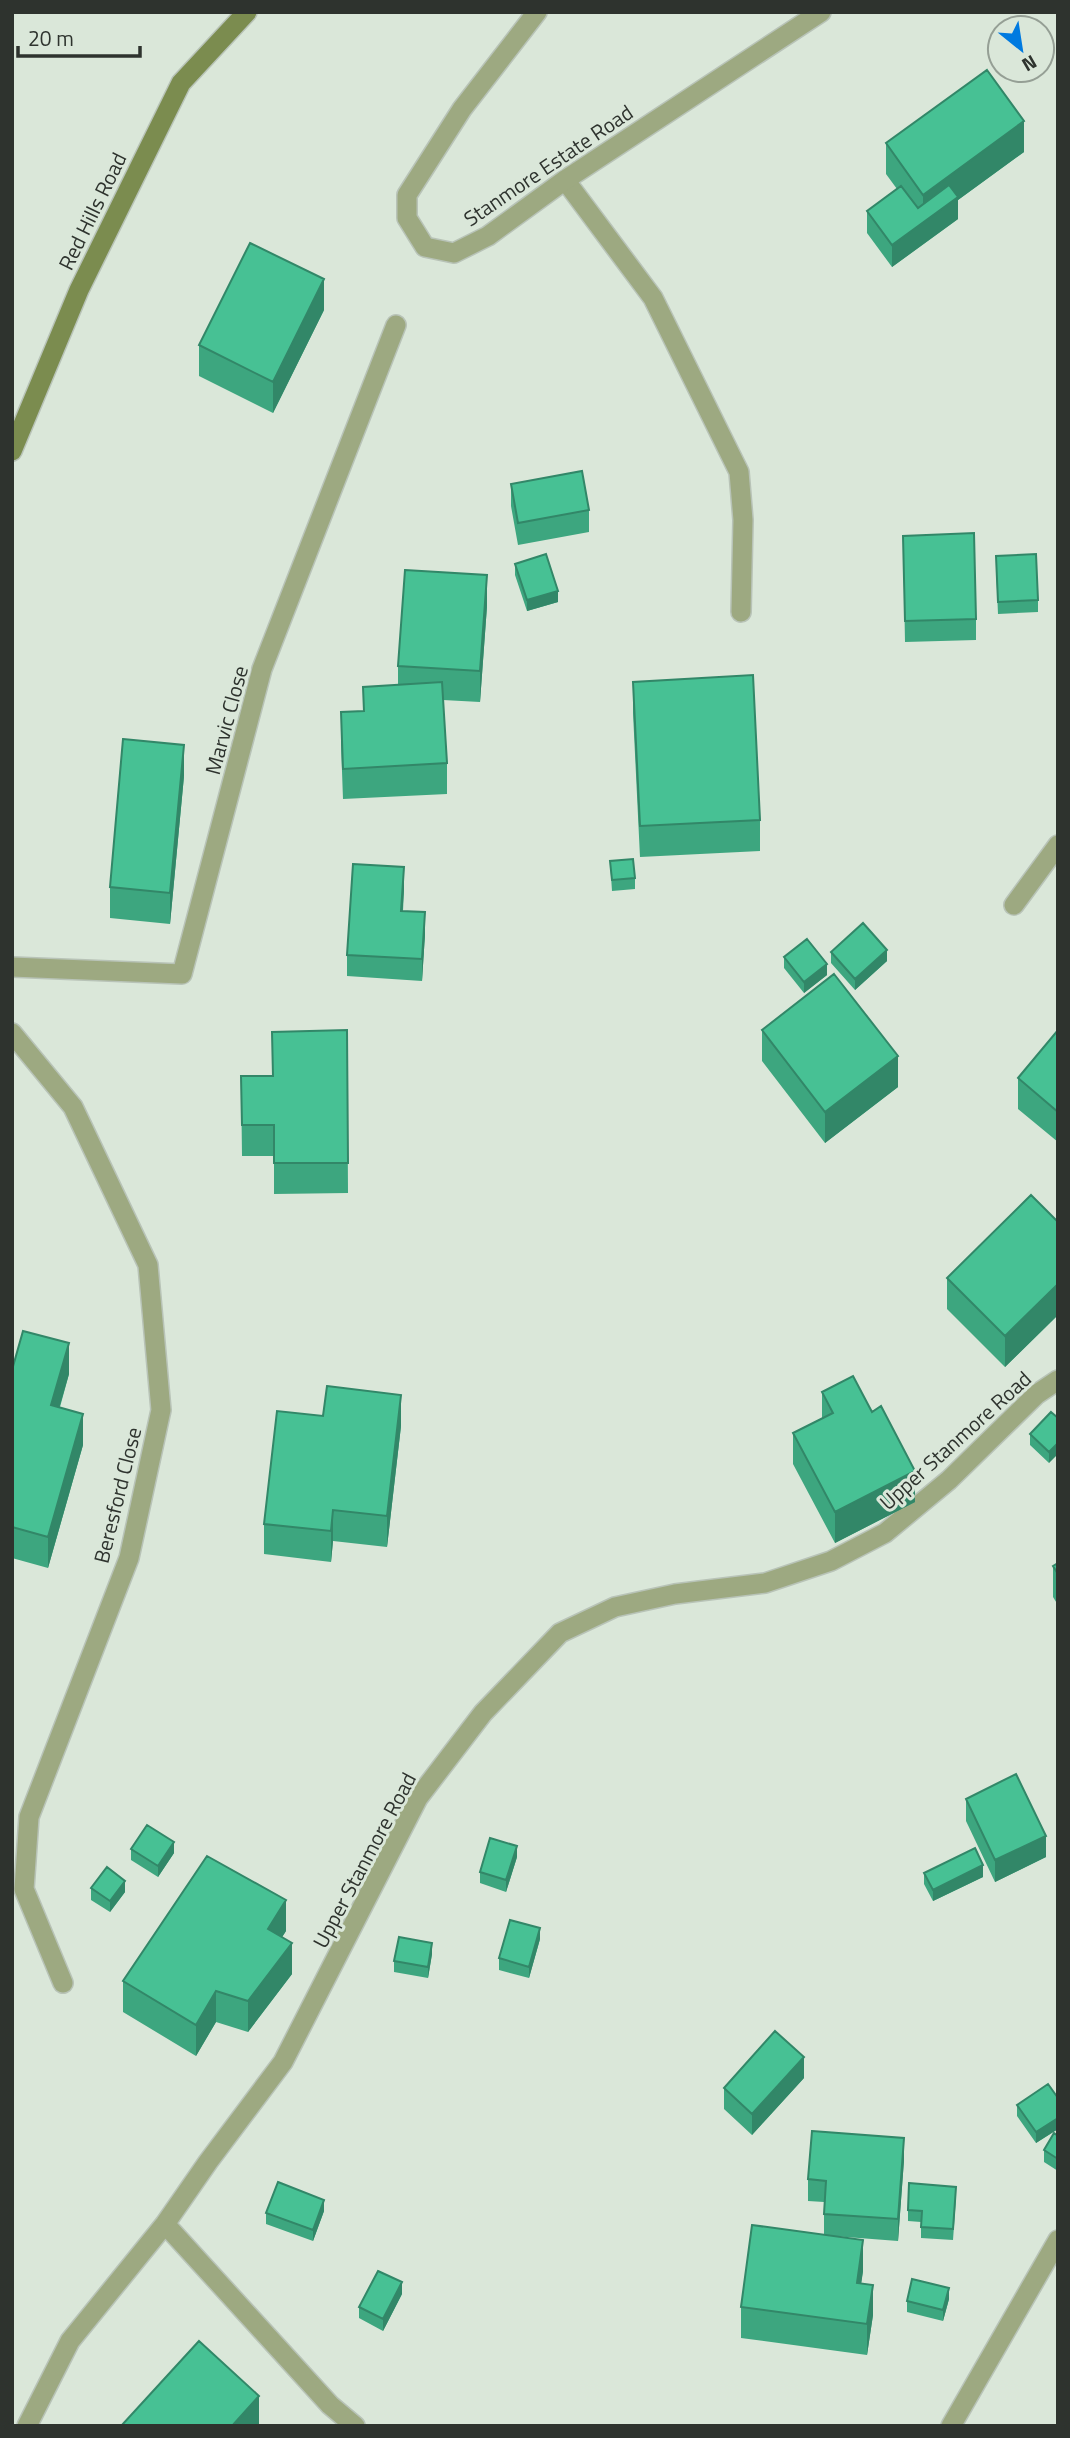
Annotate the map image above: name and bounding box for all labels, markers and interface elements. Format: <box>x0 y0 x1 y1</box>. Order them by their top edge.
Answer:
scale bar <box>18 14 140 58</box>
north arrow <box>986 14 1056 84</box>
text: 20 m <box>28 22 74 54</box>
text: N <box>1017 48 1043 80</box>
street label: Stanmore Estate Road <box>457 96 639 234</box>
street label: Red Hills Road <box>50 147 134 275</box>
street label: Marvic Close <box>196 662 256 778</box>
street label: Upper Stanmore Road <box>872 1363 1038 1517</box>
street label: Beresford Close <box>85 1424 149 1566</box>
street label: Upper Stanmore Road <box>304 1766 424 1954</box>

